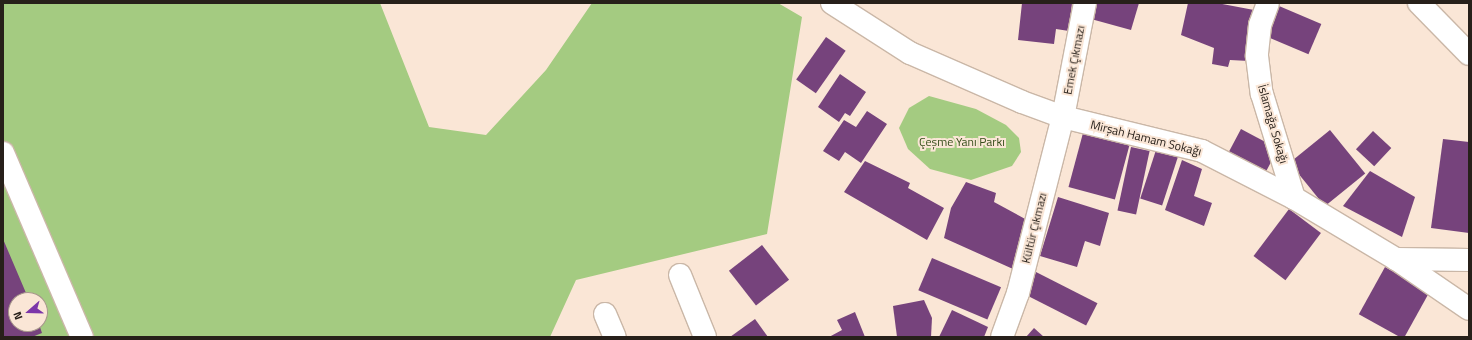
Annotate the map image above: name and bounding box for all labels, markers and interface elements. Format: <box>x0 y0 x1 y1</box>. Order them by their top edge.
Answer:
street label: Emek Çıkmazı <box>1060 24 1088 96</box>
street label: İslamağa Sokağı <box>1255 83 1291 165</box>
street label: Mirşah Hamam Sokağı <box>1089 117 1203 159</box>
park label: Çeşme Yanı Parkı <box>919 135 1005 149</box>
street label: Kültür Çıkmazı <box>1018 191 1050 265</box>
north arrow <box>8 292 48 332</box>
text: N <box>9 309 26 322</box>

